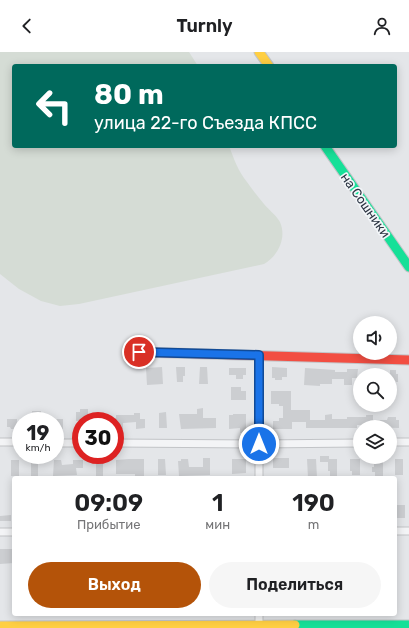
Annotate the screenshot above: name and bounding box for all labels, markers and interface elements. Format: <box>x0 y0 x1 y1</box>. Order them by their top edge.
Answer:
icon: back <box>16 15 38 37</box>
text: Turnly <box>176 15 233 37</box>
icon: person <box>371 15 393 37</box>
text: 80 m <box>94 78 164 111</box>
icon: left <box>28 80 80 132</box>
text: улица 22-го Съезда КПСС <box>94 112 317 134</box>
street label: на Сошники <box>338 170 393 240</box>
map controls <box>353 316 397 464</box>
button: sound <box>353 316 397 360</box>
pin <box>122 335 156 369</box>
icon: arrive <box>128 341 150 363</box>
button: search <box>353 368 397 412</box>
speed limit sign: 30 <box>72 412 124 464</box>
button: layers <box>353 420 397 464</box>
text: 19 <box>27 421 49 445</box>
position arrow <box>238 423 280 465</box>
text: km/h <box>26 442 50 454</box>
text: 09:09 <box>74 489 143 517</box>
text: 1 <box>212 489 223 517</box>
text: 190 <box>292 489 335 517</box>
text: Прибытие <box>77 517 140 532</box>
text: мин <box>205 517 230 532</box>
text: m <box>308 517 319 532</box>
button: Выход <box>28 562 201 608</box>
button: Поделиться <box>209 562 381 608</box>

